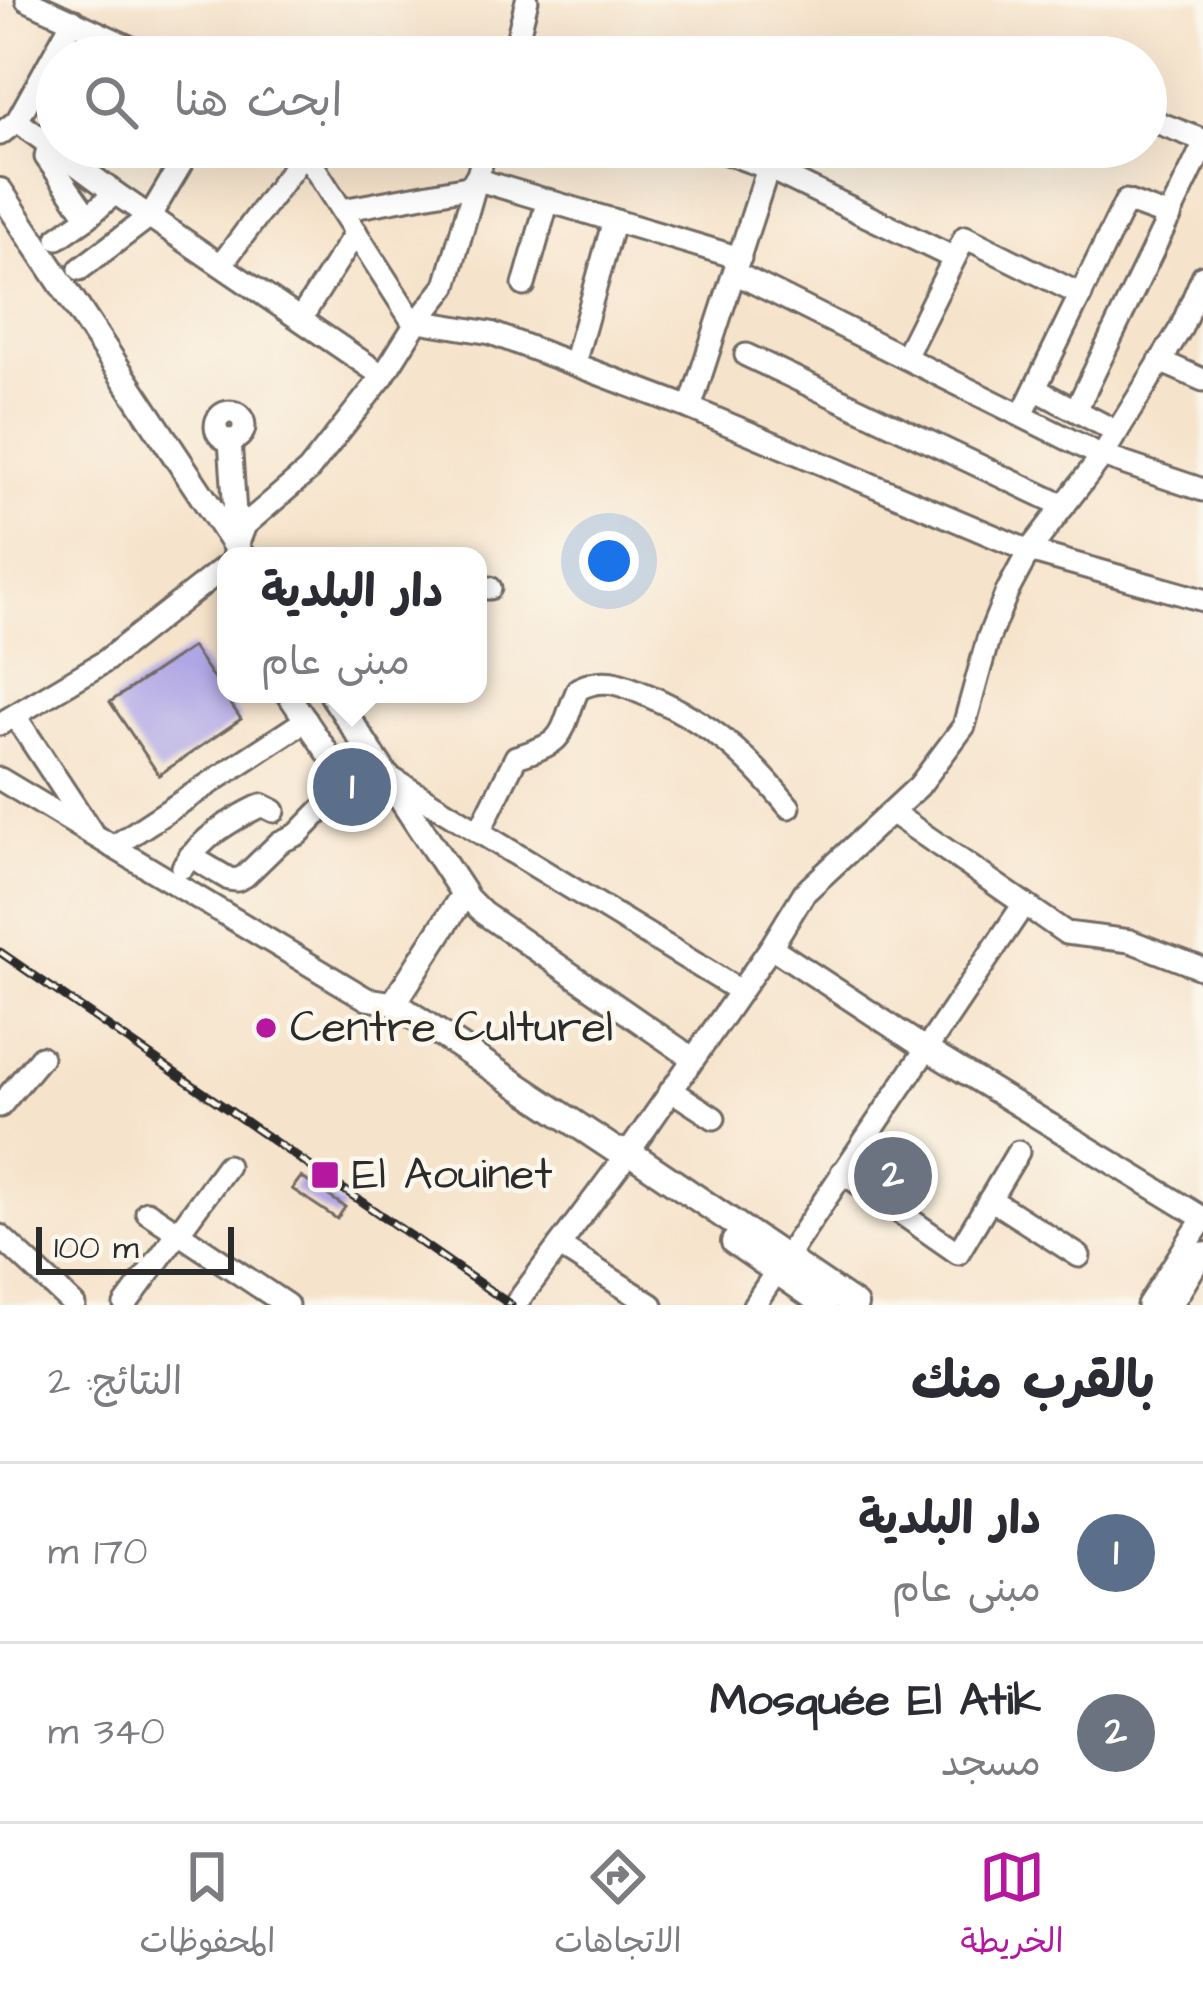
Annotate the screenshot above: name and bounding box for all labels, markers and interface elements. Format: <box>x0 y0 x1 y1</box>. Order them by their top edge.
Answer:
search box <box>36 36 1167 168</box>
icon: search <box>78 69 144 135</box>
text: ابحث هنا <box>174 71 342 133</box>
your location <box>579 531 639 591</box>
popup <box>217 547 487 703</box>
text: دار البلدية <box>261 562 443 624</box>
text: مبنى عام <box>261 636 410 690</box>
pin: 1 <box>313 742 391 832</box>
place label: Centre Culturel <box>290 997 613 1059</box>
marker: Centre Culturel <box>253 1015 279 1041</box>
pin: 2 <box>854 1131 932 1221</box>
place label: El Aouinet <box>352 1144 553 1206</box>
marker: El Aouinet <box>309 1159 341 1191</box>
scale bar <box>36 1221 234 1274</box>
text: 100 m <box>54 1225 139 1271</box>
text: بالقرب منك <box>911 1347 1155 1418</box>
text: النتائج: 2 <box>48 1356 182 1410</box>
text: دار البلدية <box>858 1489 1041 1551</box>
text: 170 m <box>48 1526 148 1580</box>
text: 1 <box>1114 1526 1119 1580</box>
text: مبنى عام <box>892 1563 1041 1617</box>
text: Mosquée El Atik <box>710 1670 1041 1732</box>
text: 340 m <box>48 1706 165 1760</box>
text: 2 <box>1105 1706 1127 1760</box>
text: مسجد <box>941 1737 1041 1791</box>
tab: المحفوظات <box>139 1844 275 1970</box>
tab: الاتجاهات <box>554 1844 682 1970</box>
tab: الخريطة <box>961 1844 1064 1970</box>

